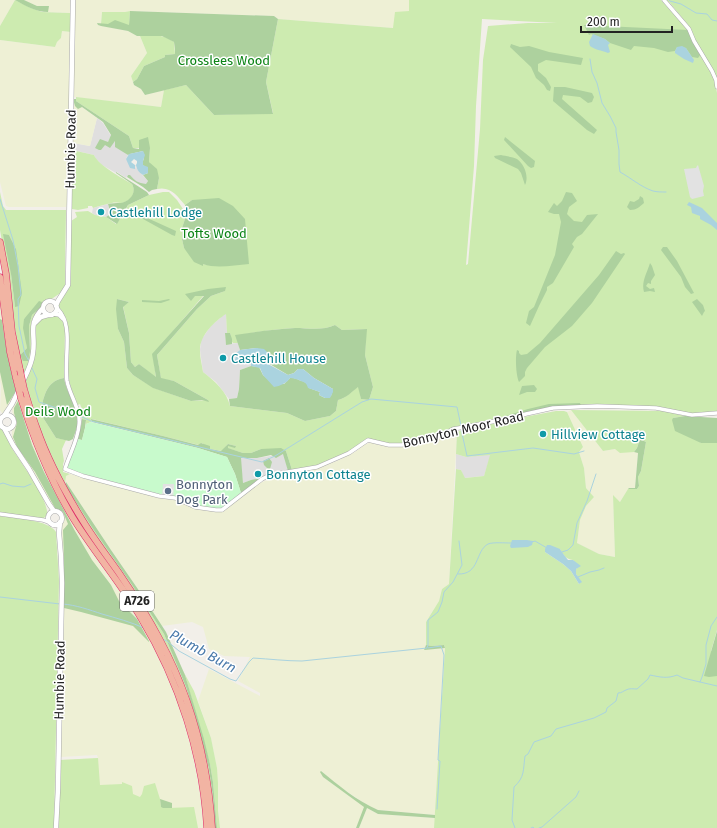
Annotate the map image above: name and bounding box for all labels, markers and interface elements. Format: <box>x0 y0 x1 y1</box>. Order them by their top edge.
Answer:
scale bar <box>581 8 672 34</box>
text: 200 m <box>587 15 620 29</box>
park label: Crosslees Wood <box>178 53 270 68</box>
street label: Humbie Road <box>62 109 79 189</box>
place label: Castlehill Lodge <box>109 205 202 220</box>
marker: Castlehill Lodge <box>96 207 106 217</box>
park label: Tofts Wood <box>181 226 247 241</box>
place label: Castlehill House <box>231 351 326 366</box>
marker: Castlehill House <box>218 353 228 363</box>
park label: Deils Wood <box>25 404 91 419</box>
street label: Bonnyton Moor Road <box>401 408 525 451</box>
place label: Hillview Cottage <box>551 427 645 442</box>
marker: Hillview Cottage <box>538 429 548 439</box>
place label: Bonnyton Cottage <box>266 467 371 482</box>
marker: Bonnyton Cottage <box>253 469 263 479</box>
place label: Bonnyton Dog Park <box>176 477 233 507</box>
marker: Bonnyton Dog Park <box>163 486 173 496</box>
road number: A726 <box>120 591 154 611</box>
water label: Plumb Burn <box>166 626 239 677</box>
street label: Humbie Road <box>51 640 68 720</box>

